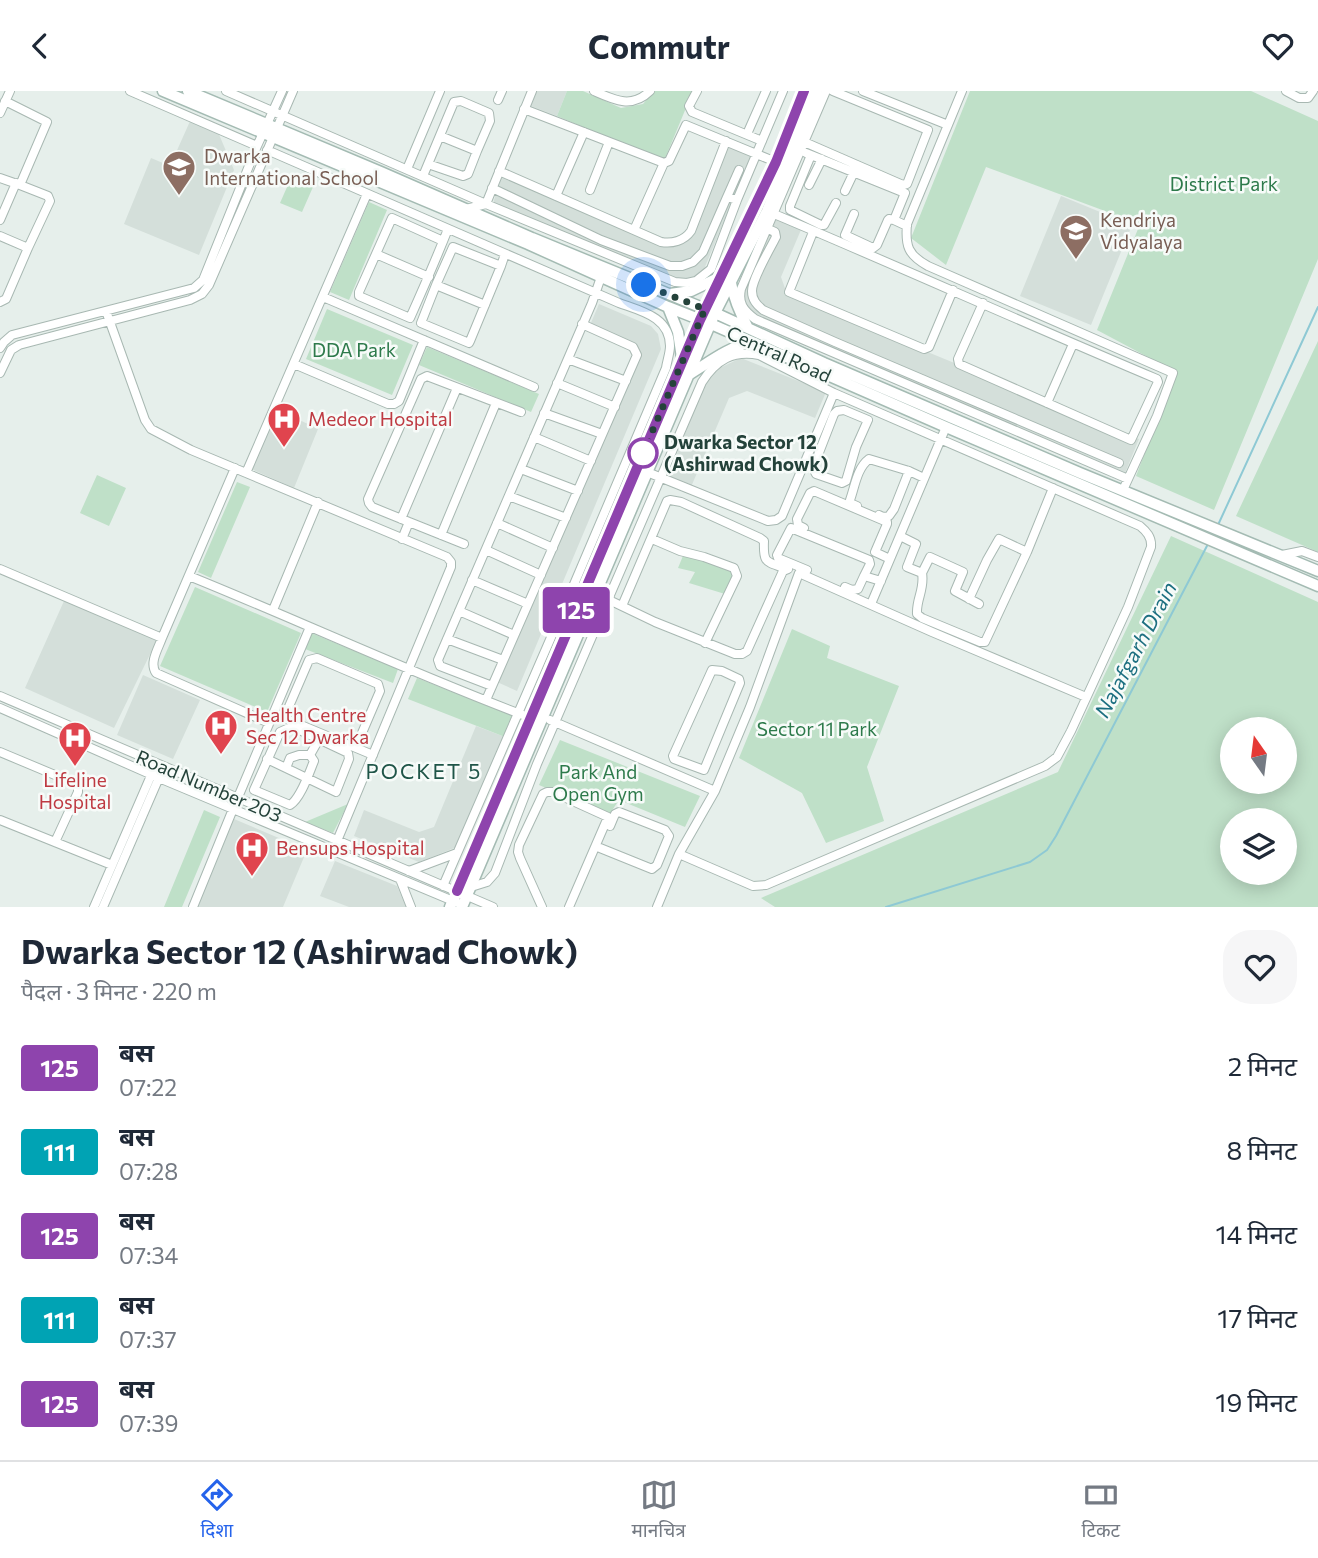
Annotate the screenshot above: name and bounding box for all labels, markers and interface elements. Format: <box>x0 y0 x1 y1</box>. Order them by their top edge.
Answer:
text: Commutr <box>588 26 730 66</box>
icon: back <box>21 27 59 65</box>
icon: heart <box>1259 27 1297 65</box>
place label: Dwarka International School <box>204 144 379 189</box>
school or university icon: Dwarka International School <box>160 148 198 197</box>
park label: District Park <box>1170 172 1278 195</box>
place label: Kendriya Vidyalaya <box>1100 208 1183 253</box>
school or university icon: Kendriya Vidyalaya <box>1057 212 1095 261</box>
your location <box>626 267 661 302</box>
street label: Central Road <box>723 320 835 387</box>
park label: DDA Park <box>312 338 396 361</box>
hospital icon: Medeor Hospital <box>265 400 303 449</box>
place label: Medeor Hospital <box>308 407 452 430</box>
place label: Dwarka Sector 12 (Ashirwad Chowk) <box>664 430 828 475</box>
marker: Dwarka Sector 12 (Ashirwad Chowk) <box>628 438 658 468</box>
water label: Najafgarh Drain <box>1088 577 1181 721</box>
line badge: 125 <box>536 587 616 633</box>
text: 125 <box>557 595 595 624</box>
place label: Health Centre Sec 12 Dwarka <box>246 703 369 748</box>
hospital icon: Health Centre Sec 12 Dwarka <box>202 707 240 756</box>
park label: Sector 11 Park <box>757 717 877 740</box>
north arrow <box>1220 717 1297 795</box>
map controls <box>1220 717 1297 885</box>
hospital icon: Lifeline Hospital <box>56 719 94 768</box>
street label: Road Number 203 <box>133 745 285 827</box>
district label: POCKET 5 <box>366 758 482 783</box>
park label: Park And Open Gym <box>552 760 644 805</box>
place label: Lifeline Hospital <box>39 768 111 813</box>
button: layers <box>1220 808 1297 885</box>
hospital icon: Bensups Hospital <box>233 829 271 878</box>
place label: Bensups Hospital <box>276 836 425 859</box>
text: Dwarka Sector 12 (Ashirwad Chowk) <box>21 930 578 971</box>
button: heart <box>1223 930 1297 1004</box>
text: पैदल · 3 मिनट · 220 m <box>21 977 217 1005</box>
text: बस <box>119 1036 154 1067</box>
text: 2 मिनट <box>1228 1050 1297 1081</box>
text: 125 <box>40 1053 79 1082</box>
text: 07:22 <box>119 1073 177 1101</box>
text: बस <box>119 1120 154 1151</box>
text: 8 मिनट <box>1226 1134 1297 1165</box>
text: 111 <box>43 1137 76 1166</box>
text: 07:28 <box>119 1157 178 1185</box>
text: बस <box>119 1204 154 1235</box>
text: 14 मिनट <box>1215 1218 1297 1249</box>
text: 125 <box>40 1221 79 1250</box>
text: 07:34 <box>119 1241 178 1269</box>
text: बस <box>119 1288 154 1319</box>
text: 17 मिनट <box>1217 1302 1297 1333</box>
text: 111 <box>43 1305 76 1334</box>
text: 07:37 <box>119 1325 177 1353</box>
text: बस <box>119 1372 154 1403</box>
text: 19 मिनट <box>1215 1386 1297 1417</box>
text: 125 <box>40 1389 79 1418</box>
text: 07:39 <box>119 1409 179 1437</box>
tab: दिशा <box>198 1476 236 1545</box>
tab: मानचित्र <box>632 1476 686 1545</box>
tab: टिकट <box>1081 1476 1120 1545</box>

